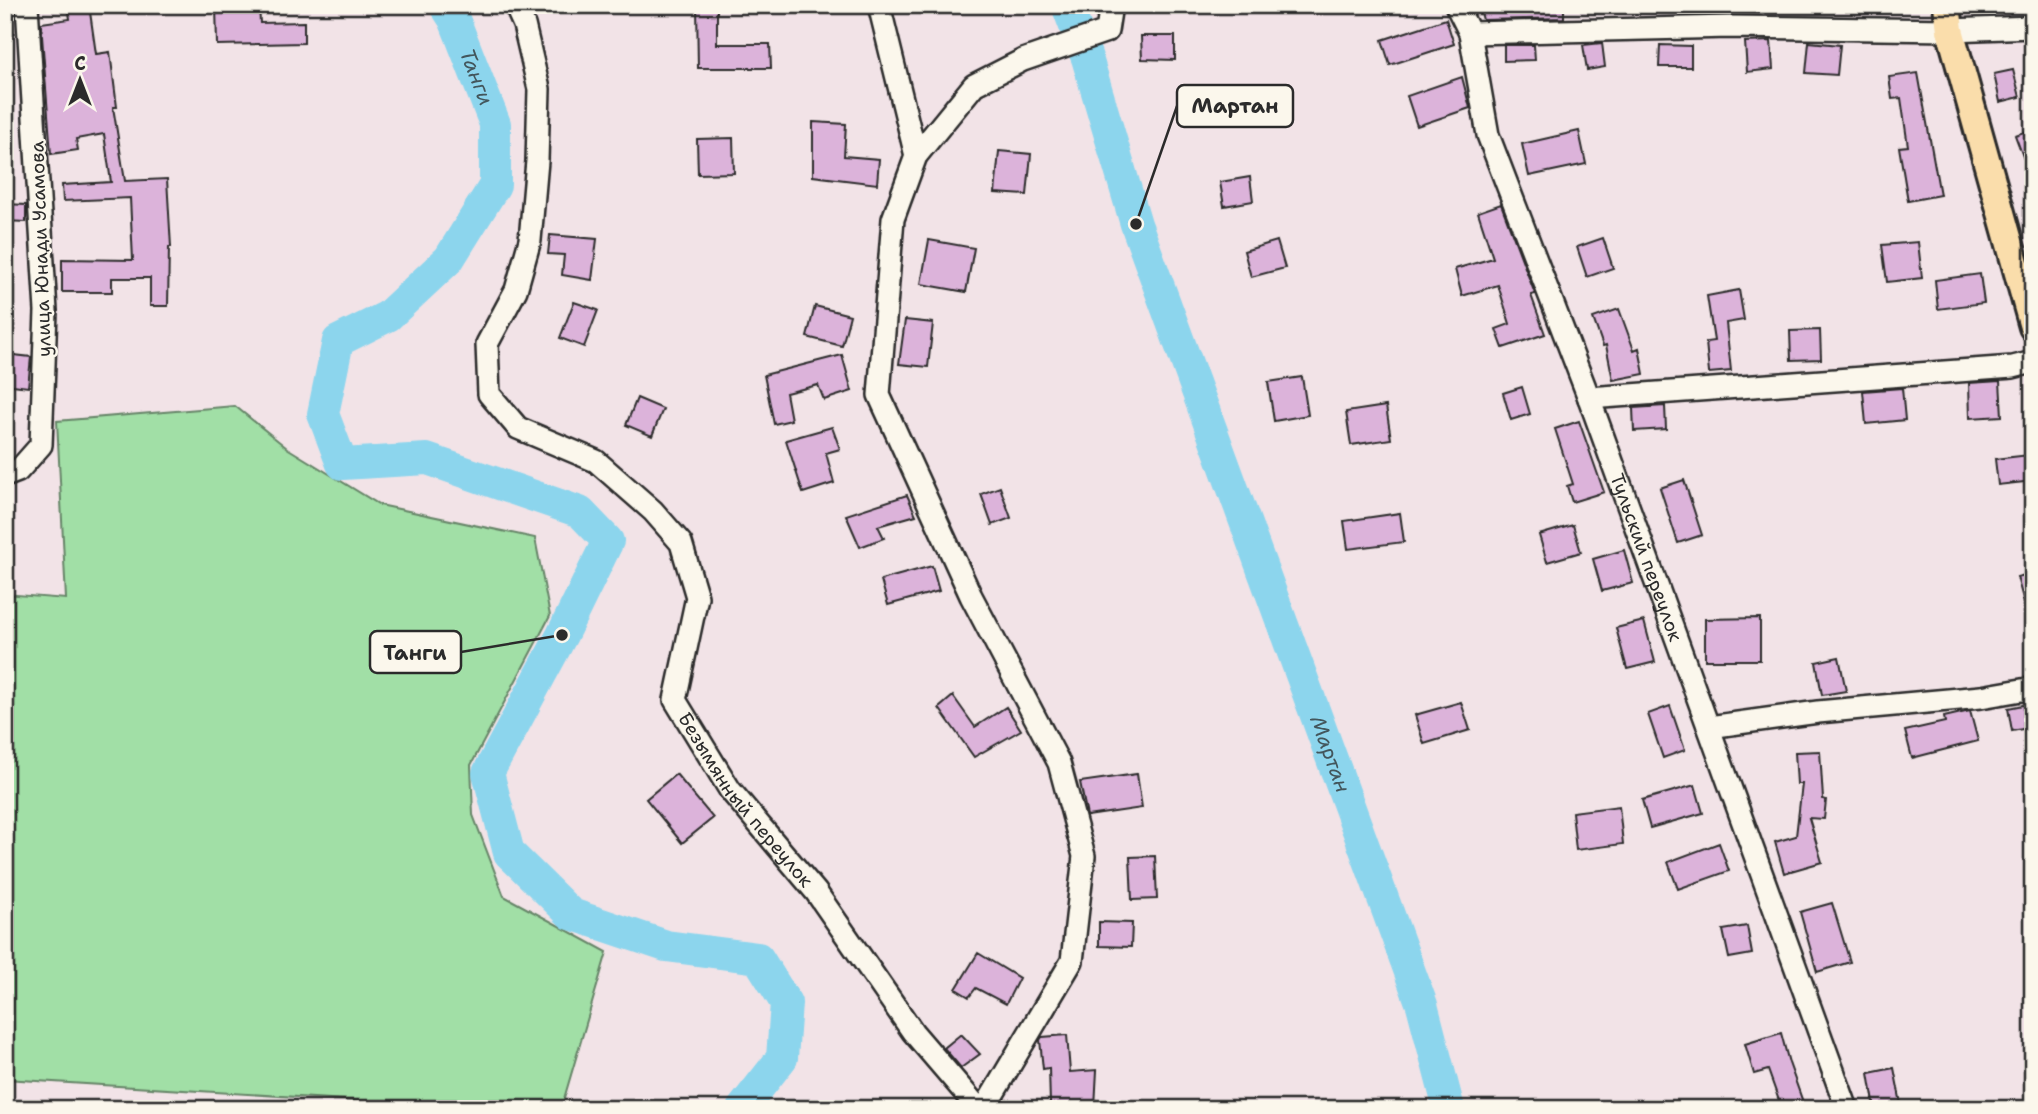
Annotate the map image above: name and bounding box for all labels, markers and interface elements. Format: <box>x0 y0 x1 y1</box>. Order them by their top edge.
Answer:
water label: Танги <box>453 45 500 109</box>
north arrow <box>46 46 116 116</box>
text: С <box>74 51 86 76</box>
callout: Мартан <box>1177 85 1293 127</box>
text: Мартан <box>1191 92 1279 120</box>
street label: улица Юнади Усамова <box>24 140 57 358</box>
street label: Тульский переулок <box>1604 470 1688 645</box>
callout: Танги <box>370 631 461 673</box>
text: Танги <box>383 639 447 667</box>
street label: Безымянный переулок <box>672 708 818 892</box>
water label: Мартан <box>1303 711 1357 796</box>

